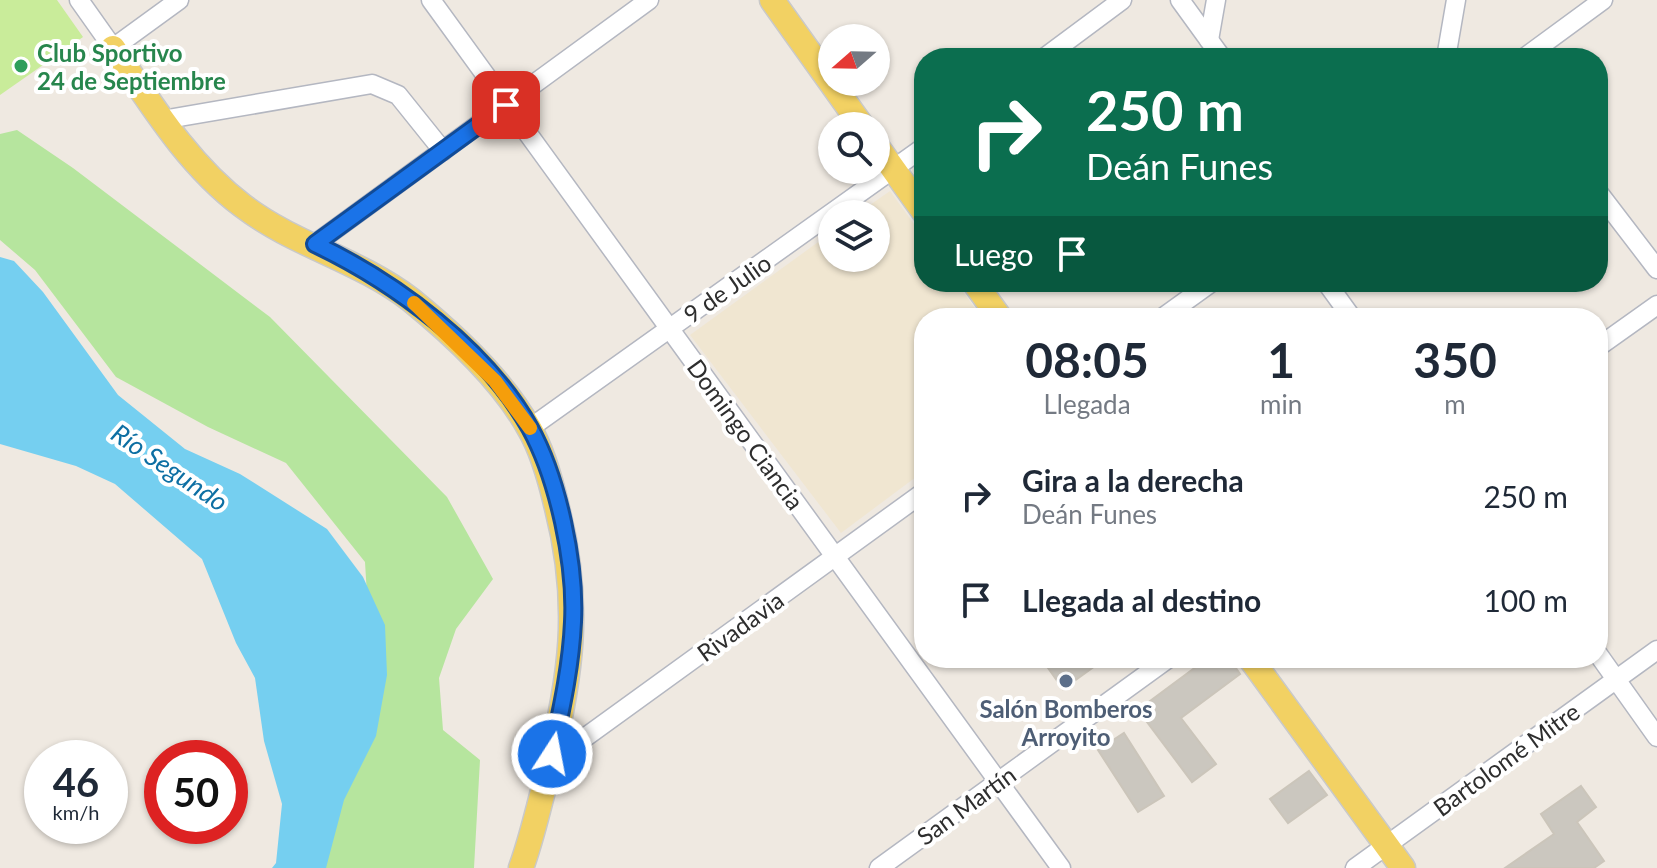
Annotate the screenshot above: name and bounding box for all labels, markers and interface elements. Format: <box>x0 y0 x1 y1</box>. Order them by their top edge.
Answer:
north arrow <box>818 24 890 96</box>
map controls <box>818 24 890 272</box>
place label: Club Sportivo 24 de Septiembre <box>37 38 226 95</box>
marker: Club Sportivo 24 de Septiembre <box>12 57 30 75</box>
pin <box>472 71 540 139</box>
text: 250 m <box>1086 76 1244 143</box>
icon: right <box>954 80 1058 184</box>
icon: arrive <box>484 83 528 127</box>
button: search <box>818 112 890 184</box>
text: Deán Funes <box>1086 144 1273 188</box>
button: layers <box>818 200 890 272</box>
icon: arrive <box>1050 232 1094 276</box>
text: Luego <box>954 236 1034 272</box>
street label: 9 de Julio <box>678 247 776 329</box>
text: 08:05 <box>1025 331 1149 388</box>
text: 1 <box>1267 331 1295 388</box>
text: 350 <box>1413 331 1497 388</box>
street label: Domingo Ciancia <box>682 353 810 515</box>
text: Llegada <box>1043 388 1131 420</box>
text: min <box>1260 388 1302 420</box>
text: m <box>1444 388 1466 420</box>
water label: Río Segundo <box>106 416 234 518</box>
text: Gira a la derecha <box>1022 462 1244 498</box>
icon: right <box>954 474 998 518</box>
text: 250 m <box>1483 478 1568 514</box>
text: Deán Funes <box>1022 498 1157 530</box>
icon: arrive <box>954 578 998 622</box>
text: Llegada al destino <box>1022 582 1261 618</box>
text: 100 m <box>1483 582 1568 618</box>
street label: Rivadavia <box>691 585 789 667</box>
marker: Salón Bomberos Arroyito <box>1057 672 1075 690</box>
place label: Salón Bomberos Arroyito <box>979 694 1153 751</box>
street label: Bartolomé Mitre <box>1427 696 1585 822</box>
position arrow <box>510 712 594 796</box>
speed limit sign: 50 <box>144 740 248 844</box>
text: 46 <box>53 758 99 806</box>
street label: San Martín <box>911 759 1021 851</box>
text: km/h <box>53 800 99 824</box>

